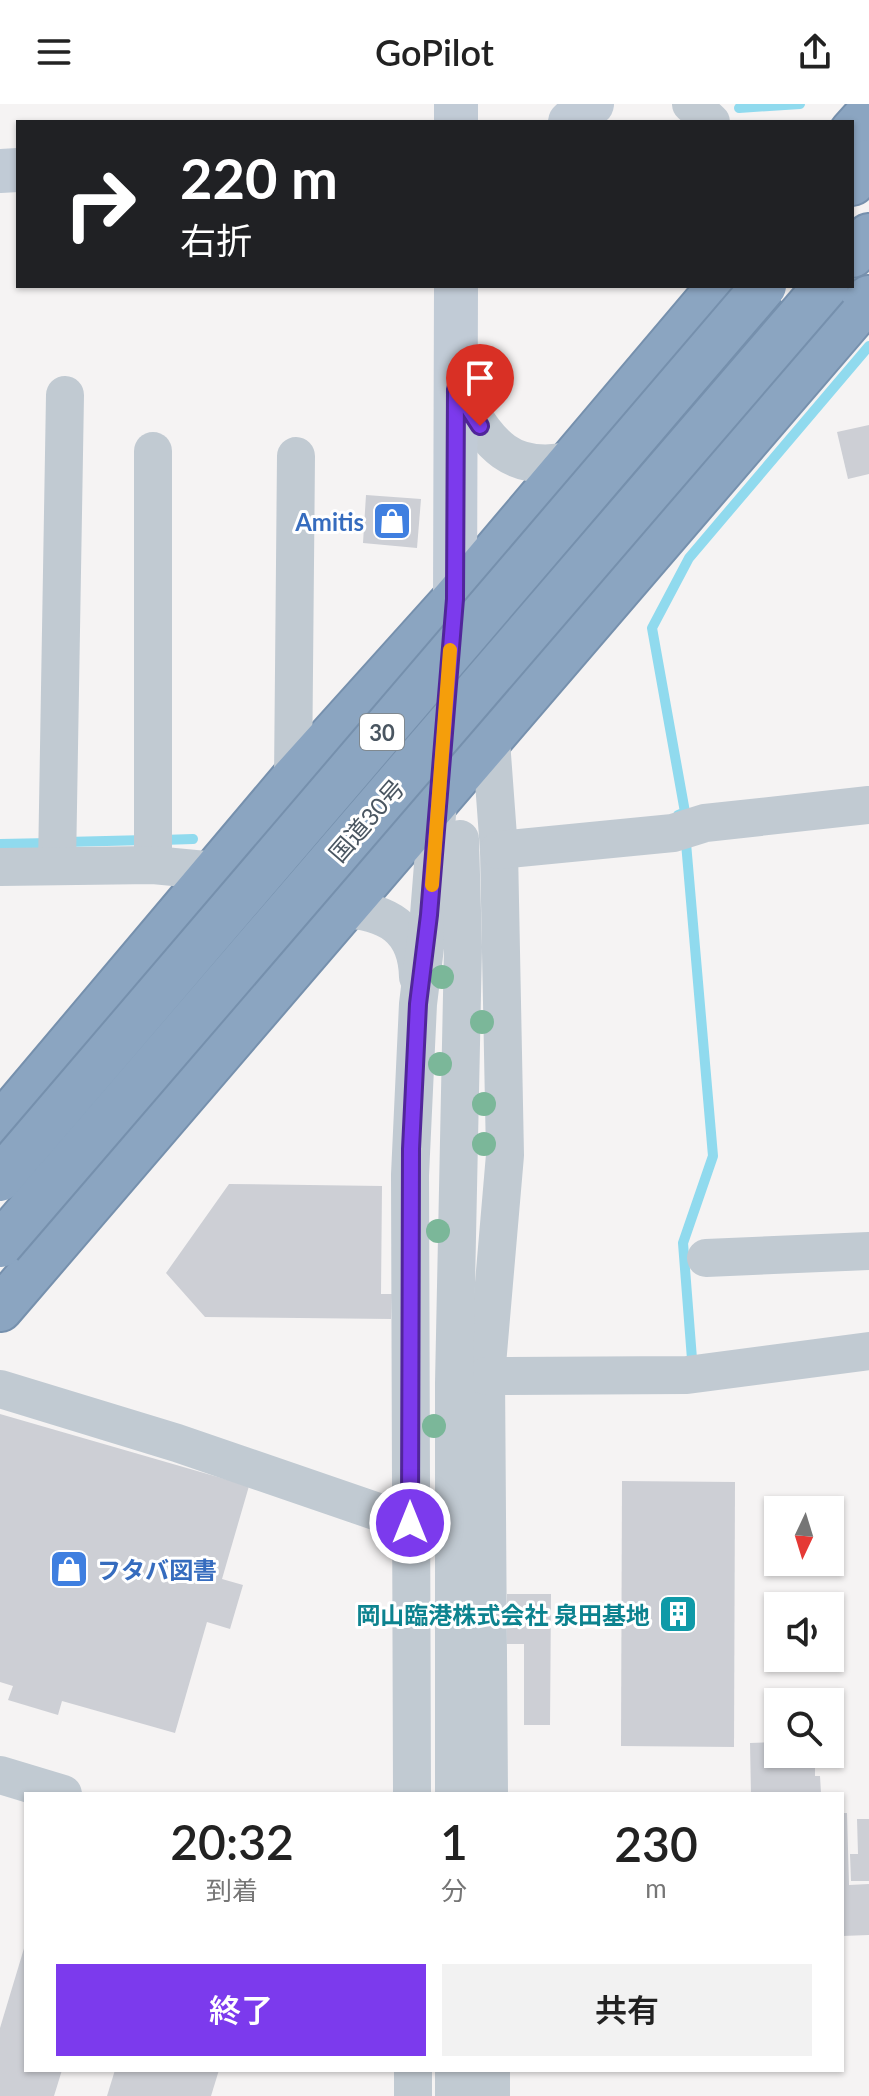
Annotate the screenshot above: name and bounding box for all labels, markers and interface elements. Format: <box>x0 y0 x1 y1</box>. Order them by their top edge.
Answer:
icon: menu <box>32 30 76 74</box>
text: GoPilot <box>375 30 494 74</box>
icon: share <box>793 30 837 74</box>
text: 220 m <box>180 144 338 211</box>
icon: right <box>48 152 152 256</box>
text: 右折 <box>180 218 252 262</box>
pin <box>446 344 514 426</box>
icon: arrive <box>458 356 502 400</box>
shop icon: Amitis <box>371 500 413 542</box>
place label: Amitis <box>294 507 364 536</box>
road number: 30 <box>360 714 404 750</box>
street label: 国道30号 <box>322 773 410 867</box>
position arrow <box>368 1481 452 1565</box>
north arrow <box>764 1496 844 1576</box>
map controls <box>764 1496 844 1768</box>
shop icon: フタバ図書 <box>48 1548 90 1590</box>
place label: フタバ図書 <box>97 1555 217 1584</box>
button: sound <box>764 1592 844 1672</box>
building icon: 岡山臨港株式会社 泉田基地 <box>657 1593 699 1635</box>
place label: 岡山臨港株式会社 泉田基地 <box>356 1600 650 1629</box>
button: search <box>764 1688 844 1768</box>
text: 20:32 <box>170 1813 294 1870</box>
text: 1 <box>440 1813 468 1870</box>
text: 230 <box>614 1815 698 1872</box>
text: m <box>645 1872 667 1904</box>
text: 到着 <box>206 1874 258 1906</box>
text: 分 <box>441 1874 467 1906</box>
button: 終了 <box>56 1964 426 2056</box>
button: 共有 <box>442 1964 812 2056</box>

